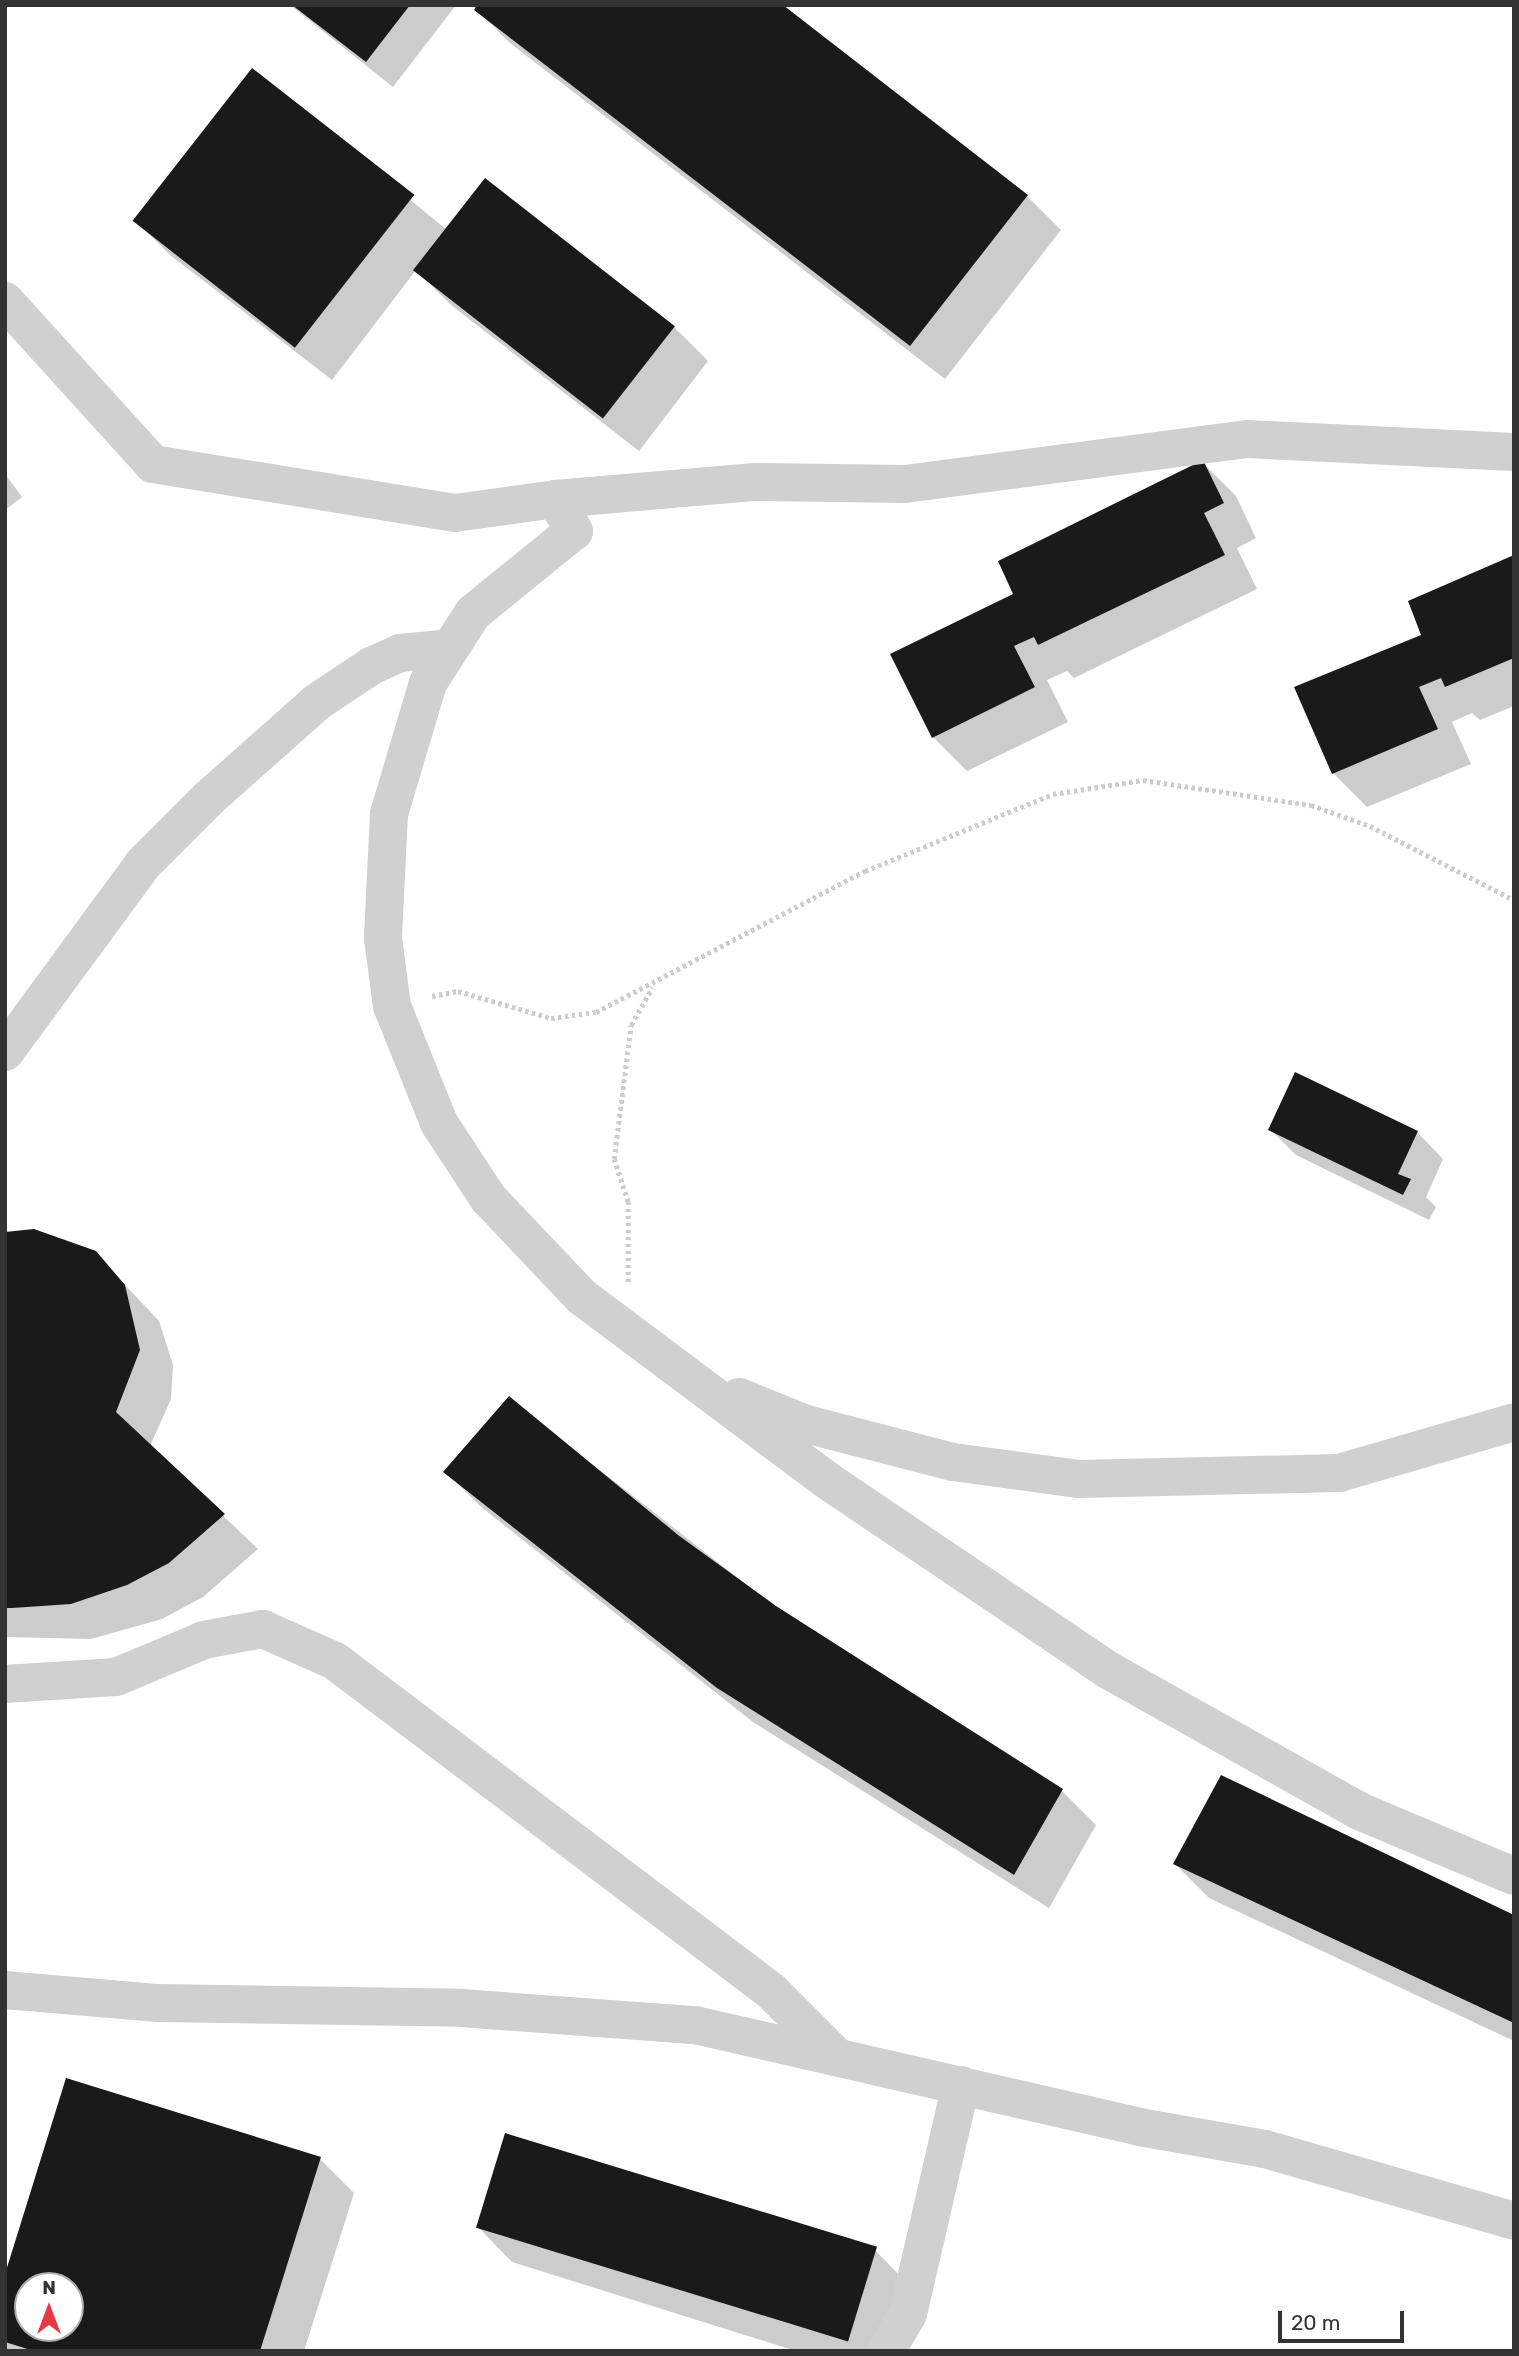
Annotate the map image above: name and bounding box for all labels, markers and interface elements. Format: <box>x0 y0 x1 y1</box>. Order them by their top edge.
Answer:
north arrow <box>14 2272 84 2342</box>
text: N <box>42 2276 56 2299</box>
scale bar <box>1281 2296 1407 2340</box>
text: 20 m <box>1291 2310 1340 2335</box>

